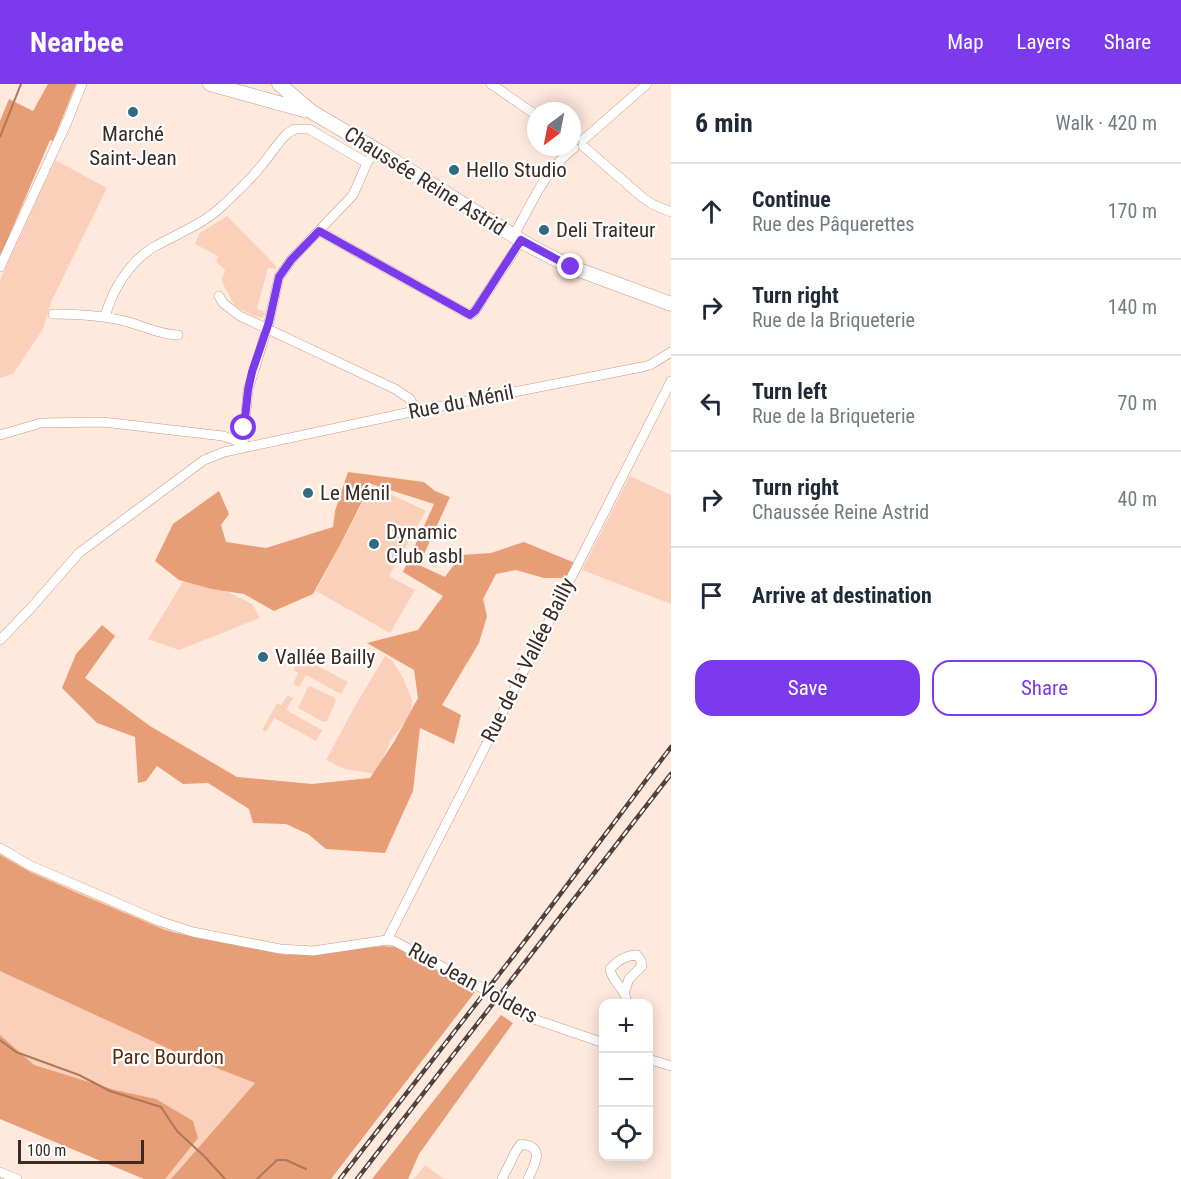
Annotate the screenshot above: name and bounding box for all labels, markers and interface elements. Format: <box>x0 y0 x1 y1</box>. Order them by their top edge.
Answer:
text: Nearbee <box>30 26 124 59</box>
text: Map <box>947 30 984 54</box>
text: Layers <box>1017 30 1071 54</box>
text: Share <box>1104 30 1151 54</box>
north arrow <box>527 102 581 156</box>
marker: Marché Saint-Jean <box>126 105 140 119</box>
text: 6 min <box>695 108 753 138</box>
text: Walk · 420 m <box>1056 111 1157 135</box>
place label: Marché Saint-Jean <box>89 122 177 170</box>
street label: Chaussée Reine Astrid <box>340 122 510 240</box>
place label: Hello Studio <box>466 158 567 182</box>
marker: Hello Studio <box>447 163 461 177</box>
text: Continue <box>752 187 831 212</box>
icon: ahead <box>695 195 728 228</box>
text: 170 m <box>1108 199 1157 223</box>
text: Rue des Pâquerettes <box>752 212 914 236</box>
place label: Deli Traiteur <box>556 218 656 242</box>
marker: Deli Traiteur <box>537 223 551 237</box>
route end <box>557 253 583 279</box>
text: Turn right <box>752 283 839 308</box>
icon: right <box>695 291 728 324</box>
text: 140 m <box>1108 295 1157 319</box>
text: Rue de la Briqueterie <box>752 308 915 332</box>
text: Turn left <box>752 379 827 404</box>
street label: Rue du Ménil <box>406 380 516 424</box>
icon: left <box>695 387 728 420</box>
text: 70 m <box>1118 391 1157 415</box>
text: Rue de la Briqueterie <box>752 404 915 428</box>
route start <box>230 414 256 440</box>
text: Turn right <box>752 475 839 500</box>
place label: Le Ménil <box>320 481 390 505</box>
icon: right <box>695 483 728 516</box>
marker: Le Ménil <box>301 486 315 500</box>
text: 40 m <box>1118 487 1157 511</box>
text: Chaussée Reine Astrid <box>752 500 929 524</box>
place label: Dynamic Club asbl <box>386 520 463 568</box>
marker: Dynamic Club asbl <box>367 537 381 551</box>
street label: Rue de la Vallée Bailly <box>476 574 580 746</box>
icon: arrive <box>695 579 728 612</box>
text: Arrive at destination <box>752 583 932 608</box>
place label: Vallée Bailly <box>275 645 375 669</box>
marker: Vallée Bailly <box>256 650 270 664</box>
button: Save <box>695 660 920 716</box>
button: Share <box>932 660 1157 716</box>
street label: Rue Jean Volders <box>404 938 542 1028</box>
map controls <box>599 999 653 1161</box>
button: + <box>599 999 653 1053</box>
park label: Parc Bourdon <box>112 1045 224 1069</box>
button: − <box>599 1053 653 1107</box>
button: locate <box>599 1107 653 1161</box>
scale bar <box>18 1137 144 1164</box>
text: 100 m <box>27 1141 66 1160</box>

